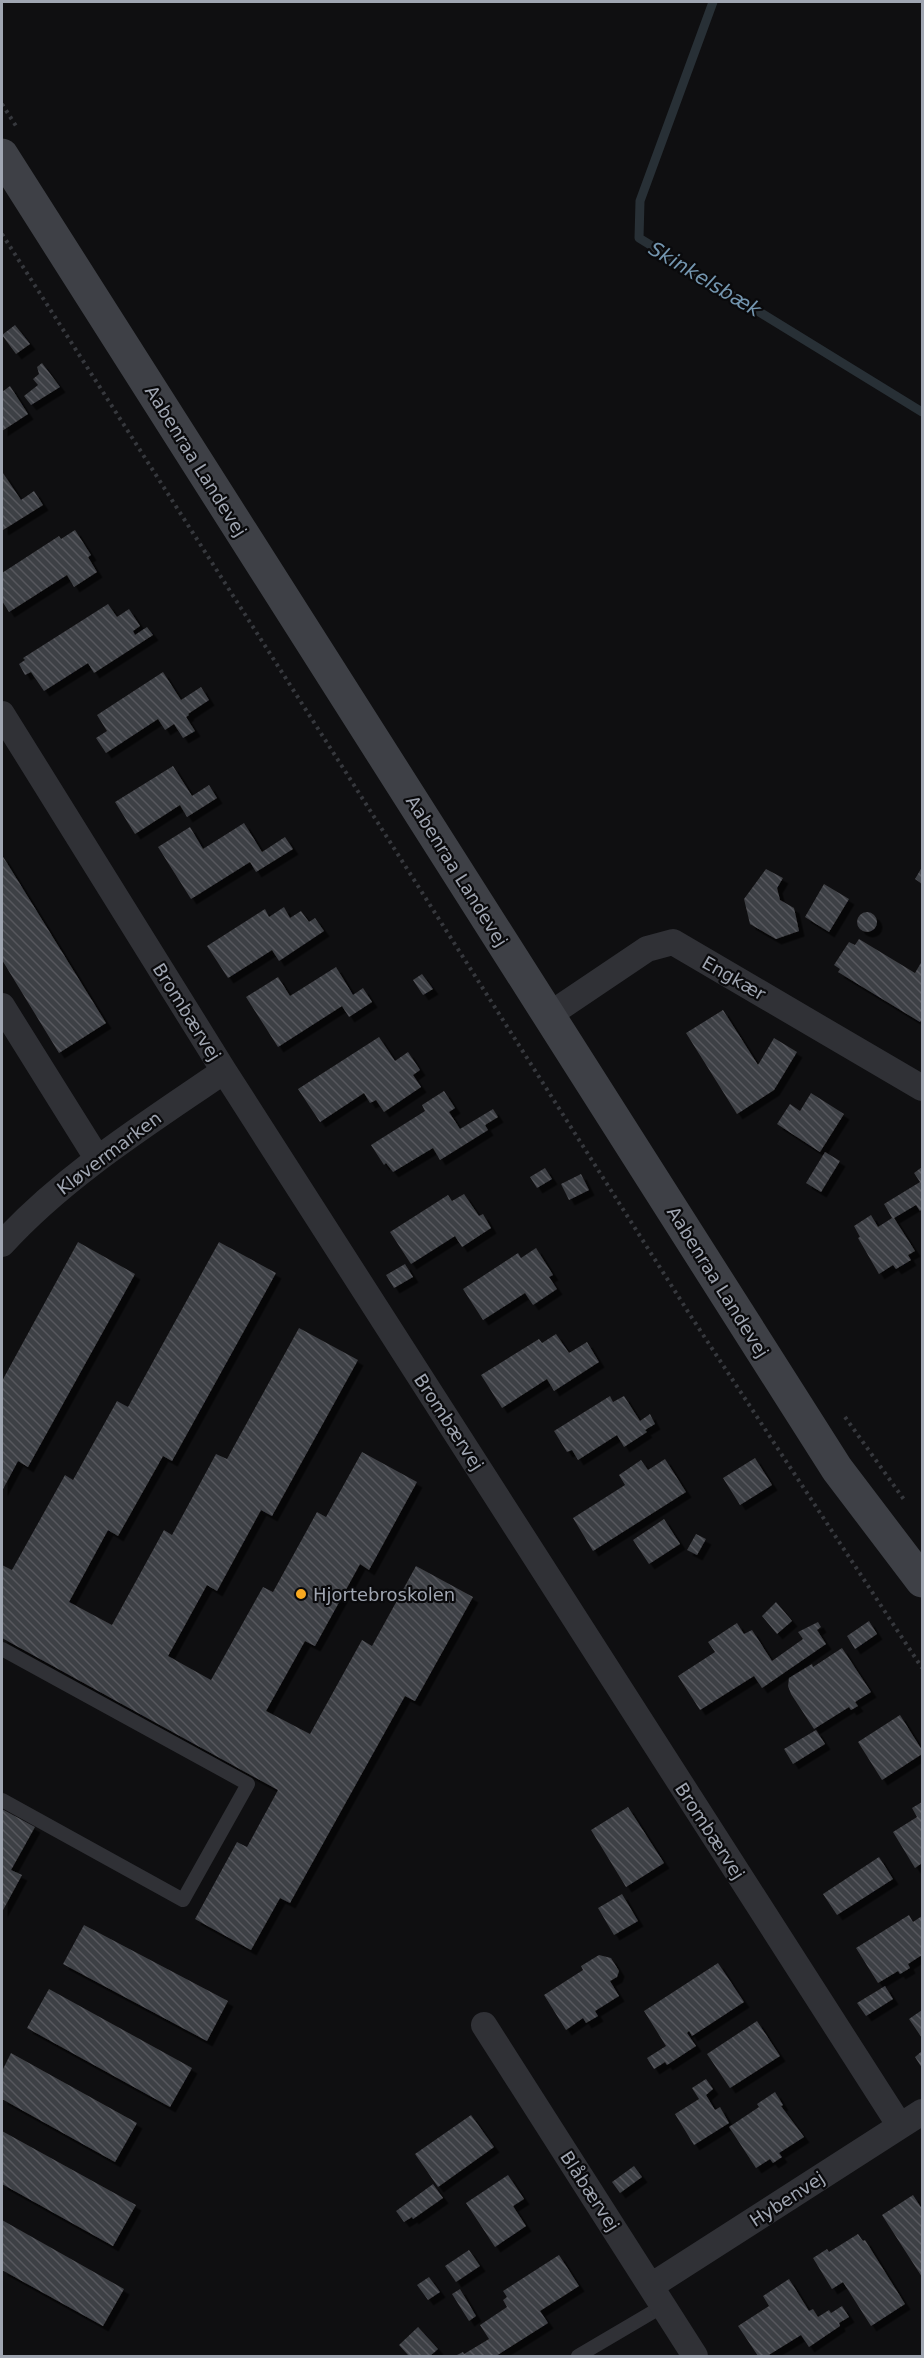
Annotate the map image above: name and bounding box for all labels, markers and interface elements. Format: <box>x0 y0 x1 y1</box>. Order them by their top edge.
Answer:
water label: Skinkelsbæk <box>645 236 767 323</box>
street label: Aabenraa Landevej <box>141 382 251 540</box>
street label: Aabenraa Landevej <box>402 792 512 950</box>
street label: Engkær <box>699 951 770 1005</box>
street label: Brombærvej <box>149 959 225 1065</box>
street label: Kløvermarken <box>53 1107 165 1199</box>
street label: Aabenraa Landevej <box>663 1203 773 1361</box>
street label: Brombærvej <box>410 1370 488 1474</box>
place label: Hjortebroskolen <box>313 1584 455 1605</box>
marker: Hjortebroskolen <box>294 1587 308 1601</box>
street label: Brombærvej <box>671 1779 749 1883</box>
street label: Blåbærvej <box>556 2147 624 2235</box>
street label: Hybenvej <box>746 2167 828 2231</box>

